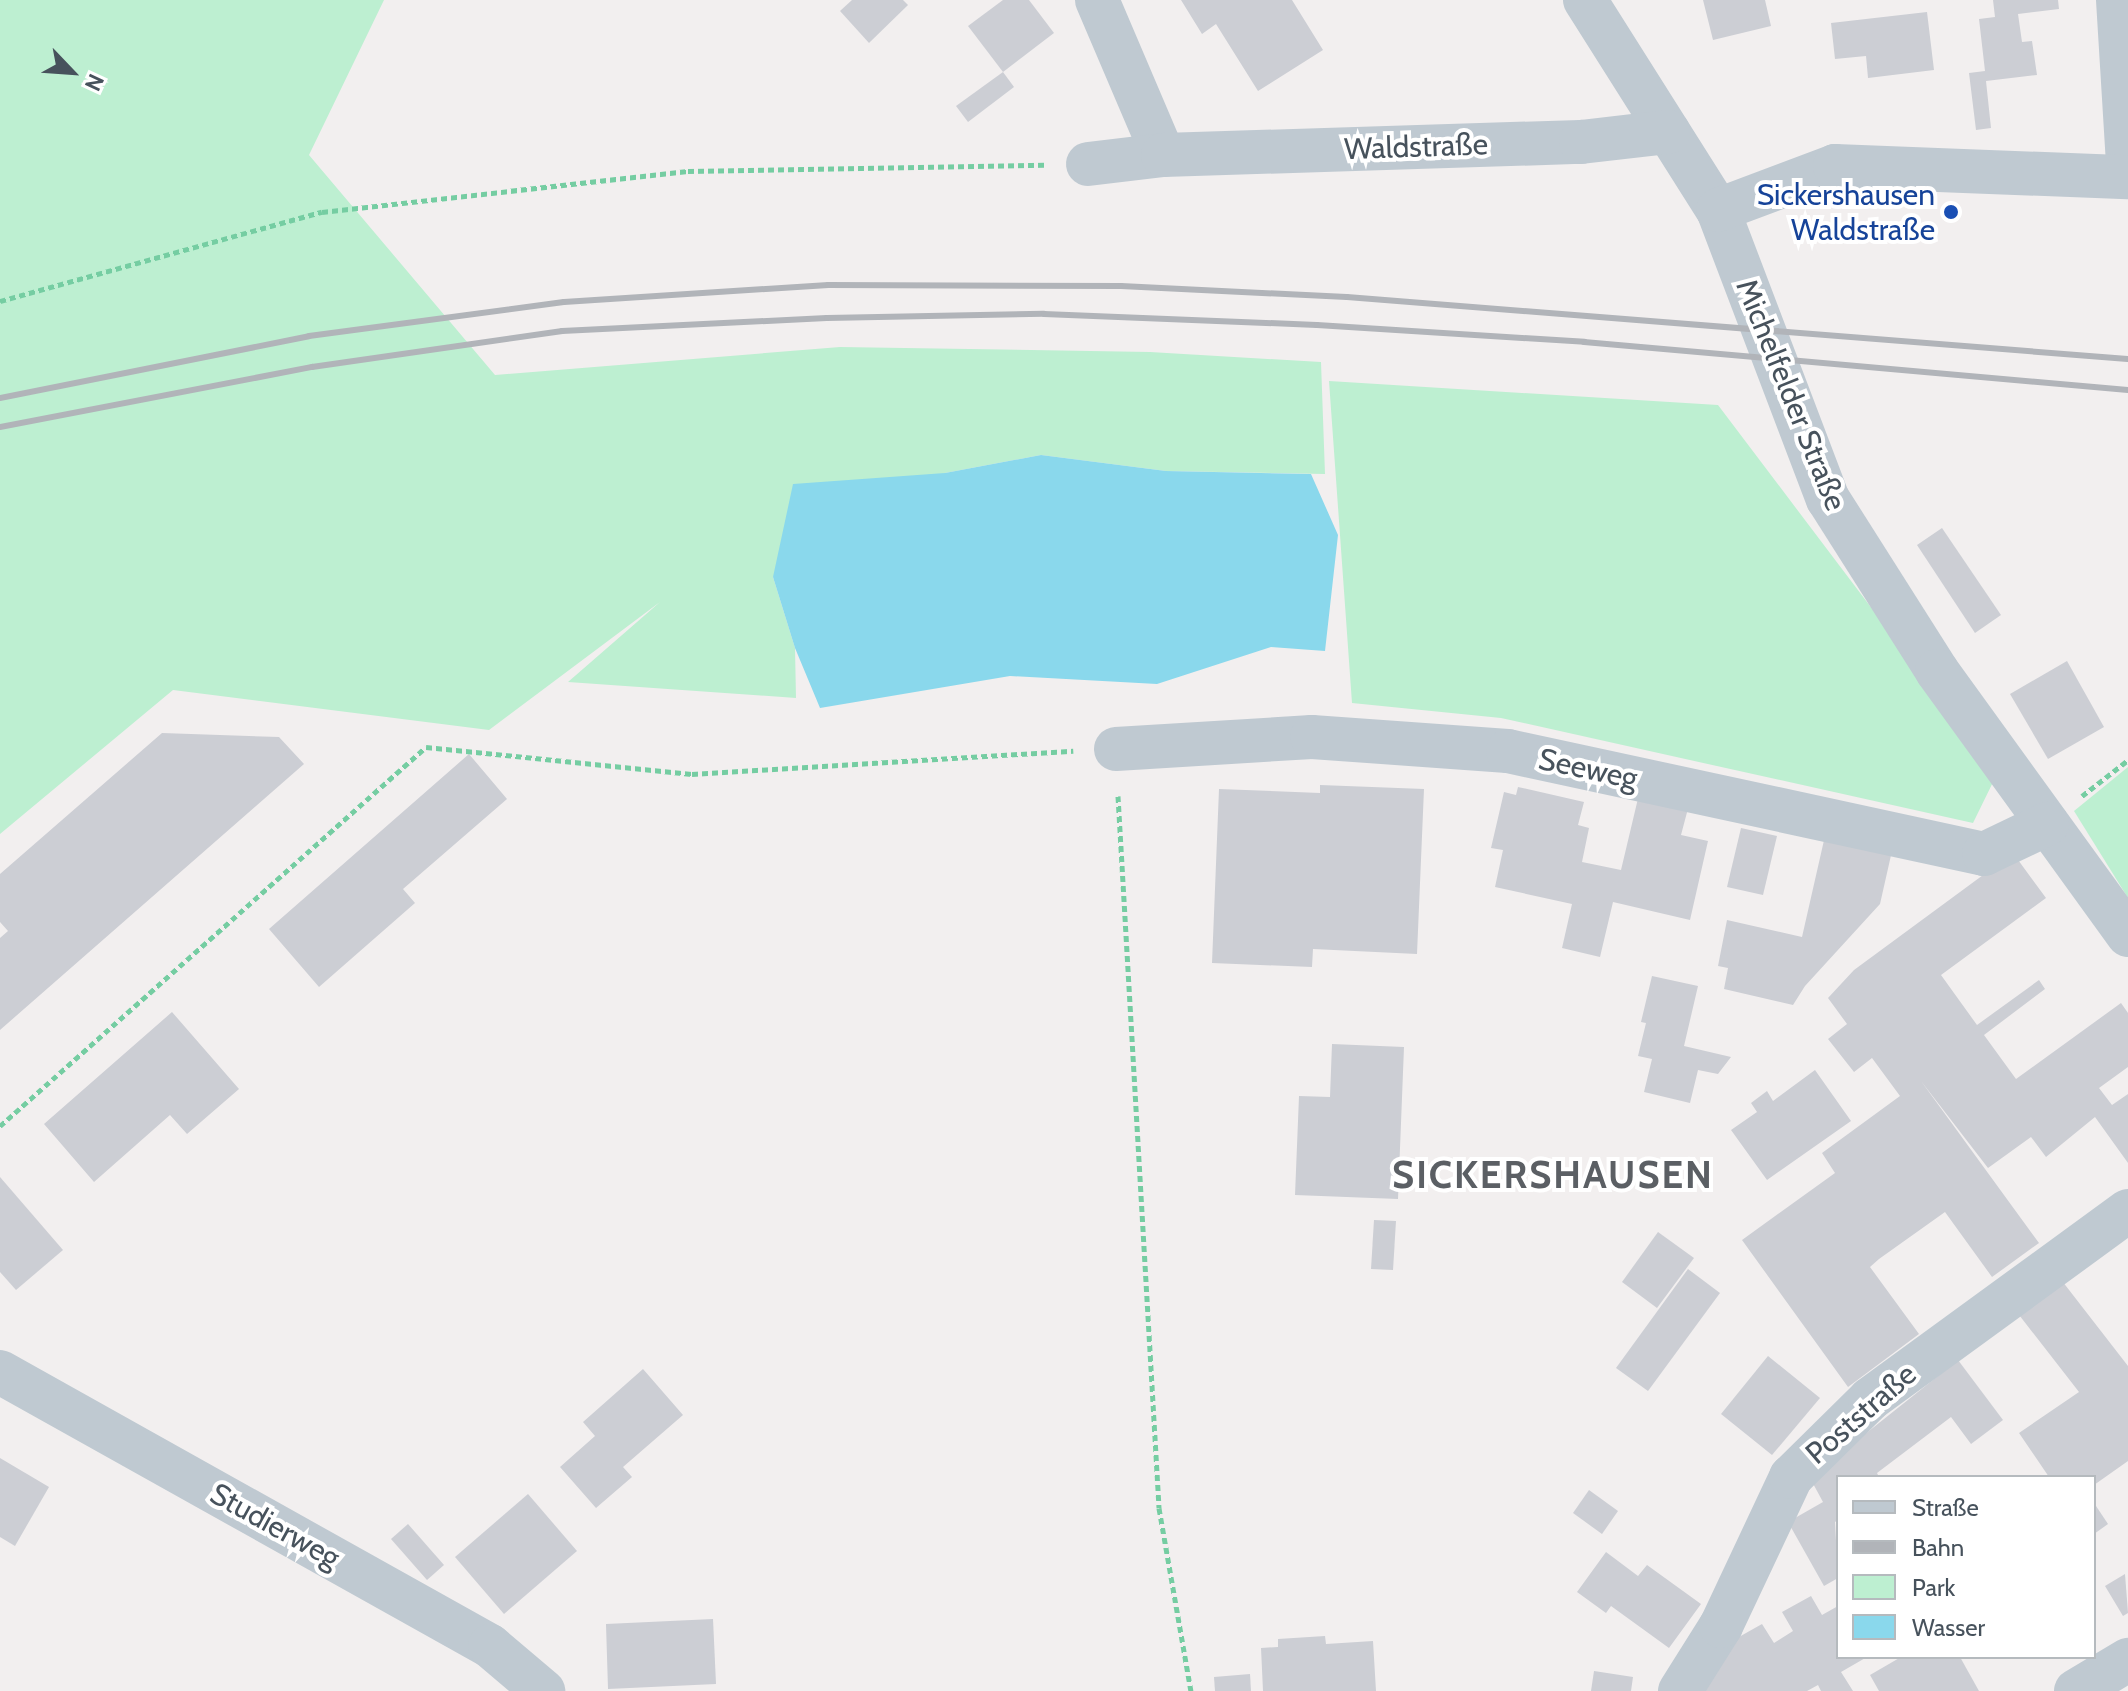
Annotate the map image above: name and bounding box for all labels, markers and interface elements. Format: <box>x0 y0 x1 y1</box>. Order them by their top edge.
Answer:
north arrow <box>32 32 112 112</box>
text: N <box>79 70 110 95</box>
street label: Waldstraße <box>1343 127 1489 167</box>
place label: Sickershausen Waldstraße <box>1757 177 1935 248</box>
marker: Sickershausen Waldstraße <box>1942 203 1960 221</box>
street label: Michelfelder Straße <box>1728 274 1854 516</box>
street label: Seeweg <box>1535 741 1641 797</box>
district label: SICKERSHAUSEN <box>1392 1152 1714 1198</box>
street label: Poststraße <box>1798 1356 1924 1472</box>
legend <box>1836 1475 2096 1659</box>
street label: Studierweg <box>204 1476 346 1576</box>
text: Straße <box>1912 1493 1979 1522</box>
text: Bahn <box>1912 1533 1964 1562</box>
text: Park <box>1912 1573 1955 1602</box>
text: Wasser <box>1912 1613 1985 1642</box>

